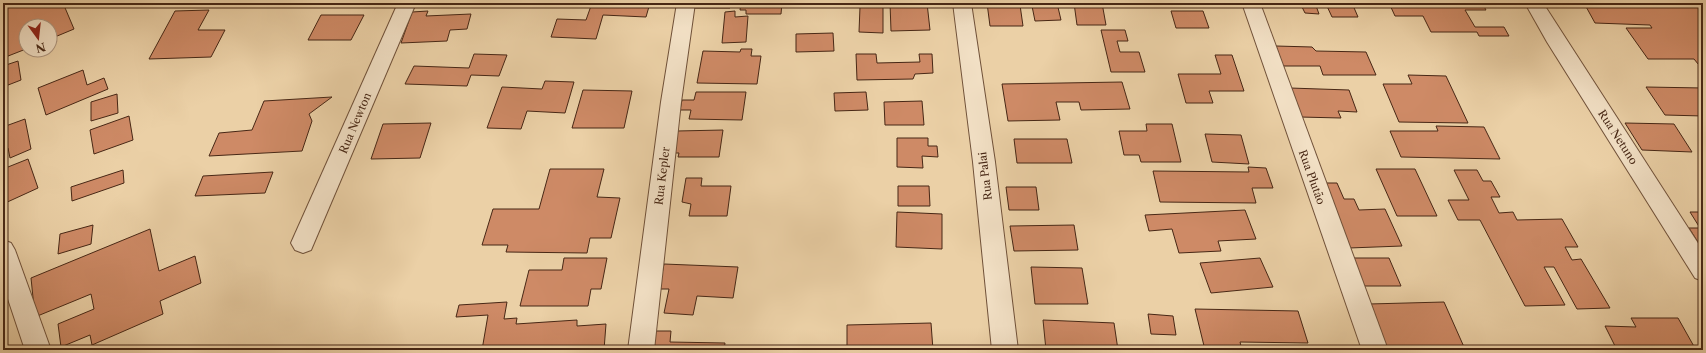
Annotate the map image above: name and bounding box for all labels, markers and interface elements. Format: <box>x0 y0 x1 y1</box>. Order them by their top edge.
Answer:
north arrow <box>18 18 58 58</box>
text: N <box>34 40 47 56</box>
street label: Rua Newton <box>336 90 374 156</box>
street label: Rua Netuno <box>1595 107 1641 167</box>
street label: Rua Kepler <box>651 146 673 206</box>
street label: Rua Plutão <box>1296 148 1328 206</box>
street label: Rua Palai <box>975 150 995 201</box>

